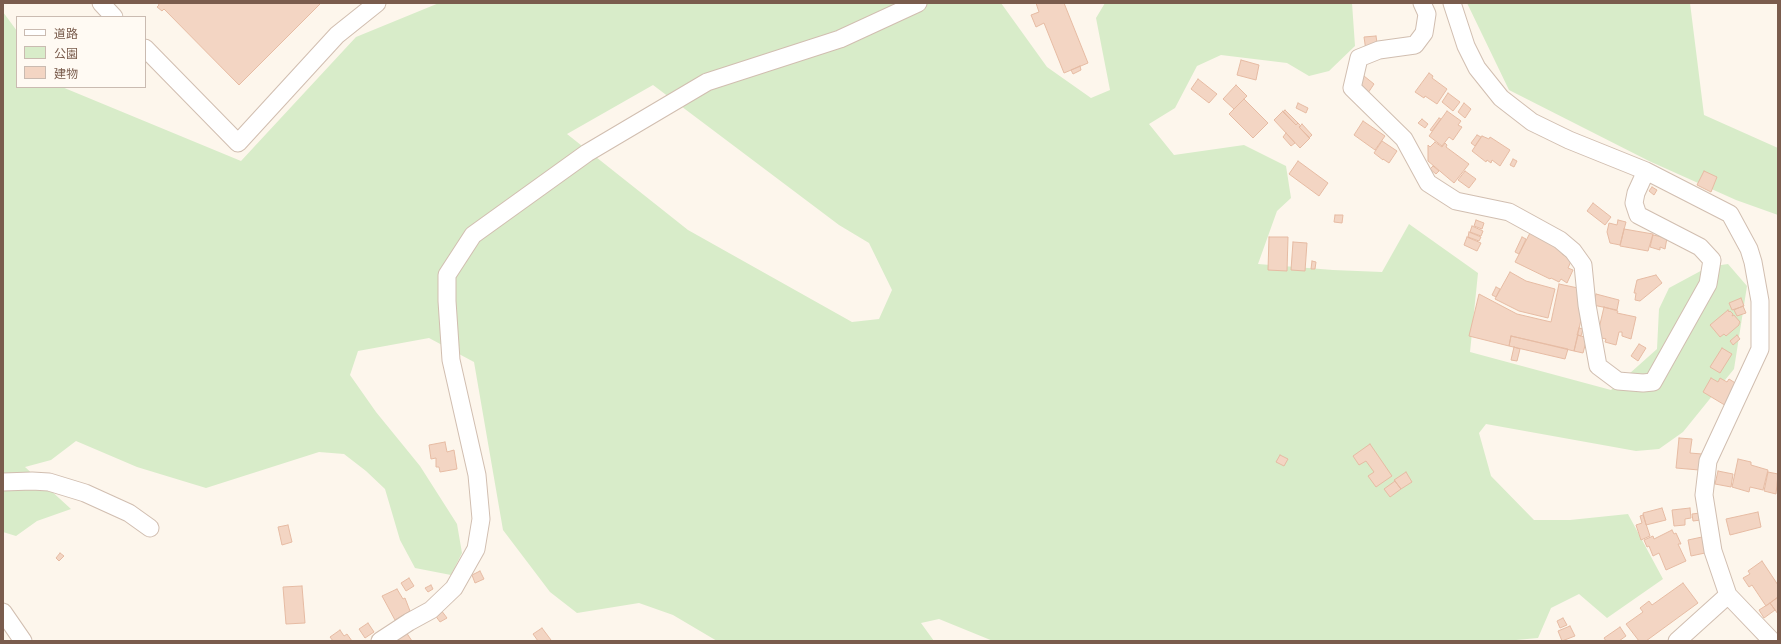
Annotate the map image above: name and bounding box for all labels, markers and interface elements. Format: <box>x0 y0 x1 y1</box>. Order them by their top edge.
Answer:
legend <box>16 16 146 88</box>
text: 道路 <box>54 26 78 41</box>
text: 公園 <box>54 46 78 61</box>
text: 建物 <box>54 66 78 81</box>

